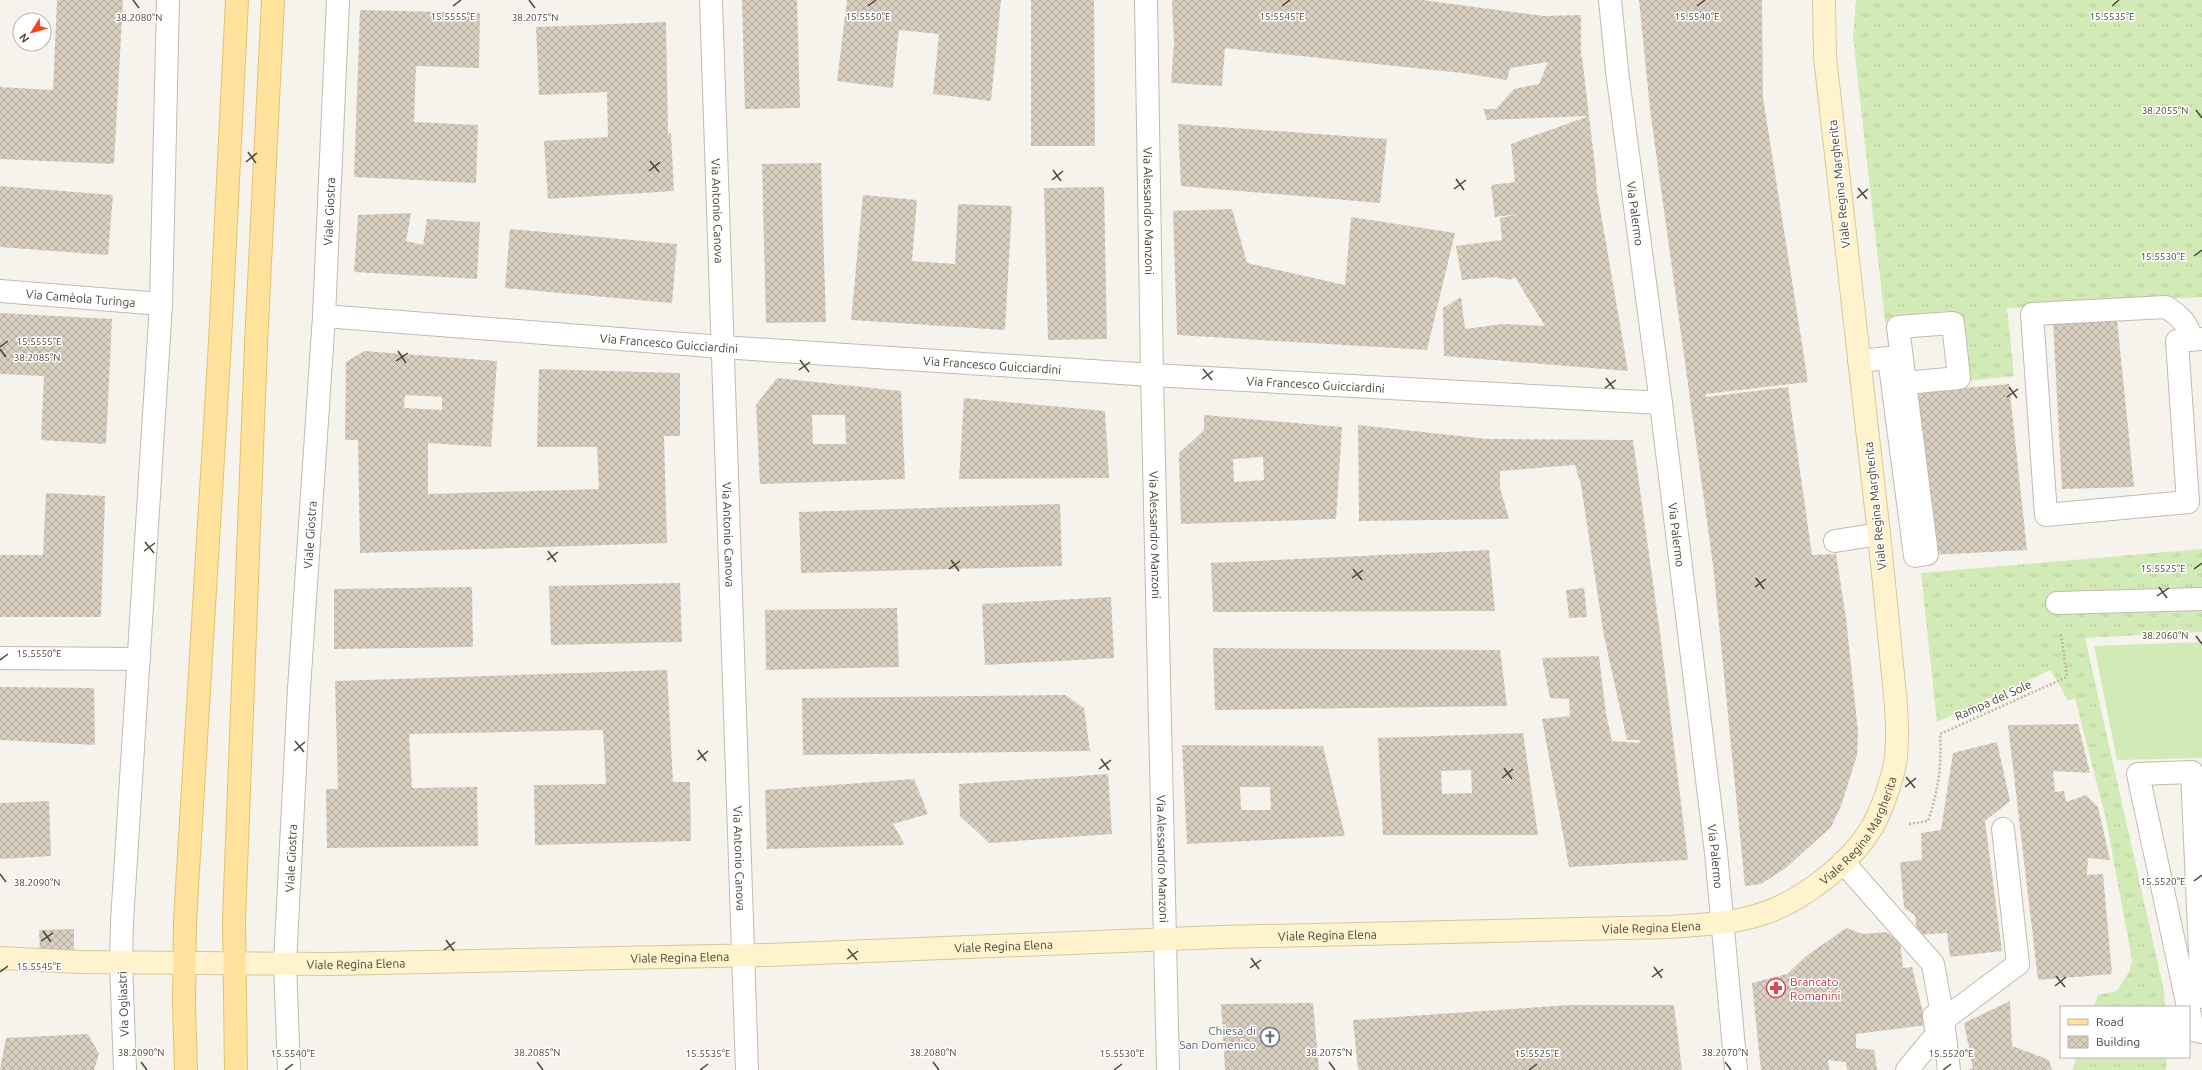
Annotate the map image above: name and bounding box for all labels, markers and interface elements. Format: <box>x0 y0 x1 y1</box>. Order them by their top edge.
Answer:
text: 15.5555°E <box>430 11 476 22</box>
text: 15.5550°E <box>845 11 891 22</box>
text: 15.5545°E <box>1259 11 1305 22</box>
text: 15.5540°E <box>1674 11 1720 22</box>
text: 15.5535°E <box>2089 11 2135 22</box>
north arrow <box>12 12 52 52</box>
text: 38.2080°N <box>116 12 162 23</box>
text: 38.2075°N <box>512 12 558 23</box>
text: N <box>17 31 31 45</box>
text: 38.2055°N <box>2142 105 2188 116</box>
street label: Viale Regina Margherita <box>1826 119 1852 249</box>
street label: Via Alessandro Manzoni <box>1142 147 1157 275</box>
street label: Via Antonio Canova <box>710 158 726 264</box>
street label: Viale Giostra <box>321 177 337 246</box>
street label: Via Palermo <box>1625 180 1647 246</box>
text: 15.5530°E <box>2140 251 2186 262</box>
street label: Via Camèola Turinga <box>25 287 136 308</box>
street label: Via Francesco Guicciardini <box>599 331 739 355</box>
text: 15.5555°E <box>16 336 62 347</box>
text: 38.2085°N <box>14 352 60 363</box>
street label: Via Francesco Guicciardini <box>923 354 1062 376</box>
street label: Via Francesco Guicciardini <box>1246 374 1385 394</box>
street label: Viale Regina Margherita <box>1862 441 1888 571</box>
street label: Via Alessandro Manzoni <box>1148 471 1164 599</box>
street label: Via Antonio Canova <box>721 482 737 588</box>
street label: Viale Giostra <box>301 500 318 569</box>
street label: Via Palermo <box>1667 502 1687 568</box>
text: 15.5525°E <box>2140 563 2186 574</box>
text: 38.2060°N <box>2142 630 2188 641</box>
text: 15.5550°E <box>16 648 62 659</box>
street label: Rampa del Sole <box>1953 677 2033 723</box>
street label: Viale Regina Margherita <box>1817 775 1898 887</box>
street label: Via Alessandro Manzoni <box>1155 795 1171 923</box>
street label: Via Antonio Canova <box>732 806 748 911</box>
street label: Via Palermo <box>1706 823 1726 889</box>
street label: Viale Giostra <box>282 824 299 893</box>
text: 15.5520°E <box>2140 876 2186 887</box>
text: 38.2090°N <box>14 877 60 888</box>
street label: Viale Regina Elena <box>1602 918 1701 935</box>
street label: Viale Regina Elena <box>1278 927 1377 942</box>
street label: Viale Regina Elena <box>954 937 1053 954</box>
street label: Viale Regina Elena <box>630 949 729 964</box>
street label: Viale Regina Elena <box>306 956 405 971</box>
text: 15.5545°E <box>16 961 62 972</box>
street label: Via Ogliastri <box>115 971 131 1037</box>
place label: Brancato Romanini <box>1790 975 1841 1002</box>
pharmacy icon: Brancato Romanini <box>1765 977 1787 999</box>
legend <box>2060 1006 2190 1058</box>
text: Road <box>2096 1015 2124 1028</box>
place label: Chiesa di San Domenico <box>1179 1024 1256 1051</box>
church icon: Chiesa di San Domenico <box>1259 1026 1281 1048</box>
text: Building <box>2096 1035 2140 1048</box>
text: 38.2090°N <box>118 1047 164 1058</box>
text: 38.2085°N <box>514 1047 560 1058</box>
text: 38.2080°N <box>910 1047 956 1058</box>
text: 38.2075°N <box>1306 1047 1352 1058</box>
text: 38.2070°N <box>1702 1047 1748 1058</box>
text: 15.5540°E <box>270 1048 316 1059</box>
text: 15.5535°E <box>685 1048 731 1059</box>
text: 15.5530°E <box>1099 1048 1145 1059</box>
text: 15.5525°E <box>1514 1048 1560 1059</box>
text: 15.5520°E <box>1928 1048 1974 1059</box>

